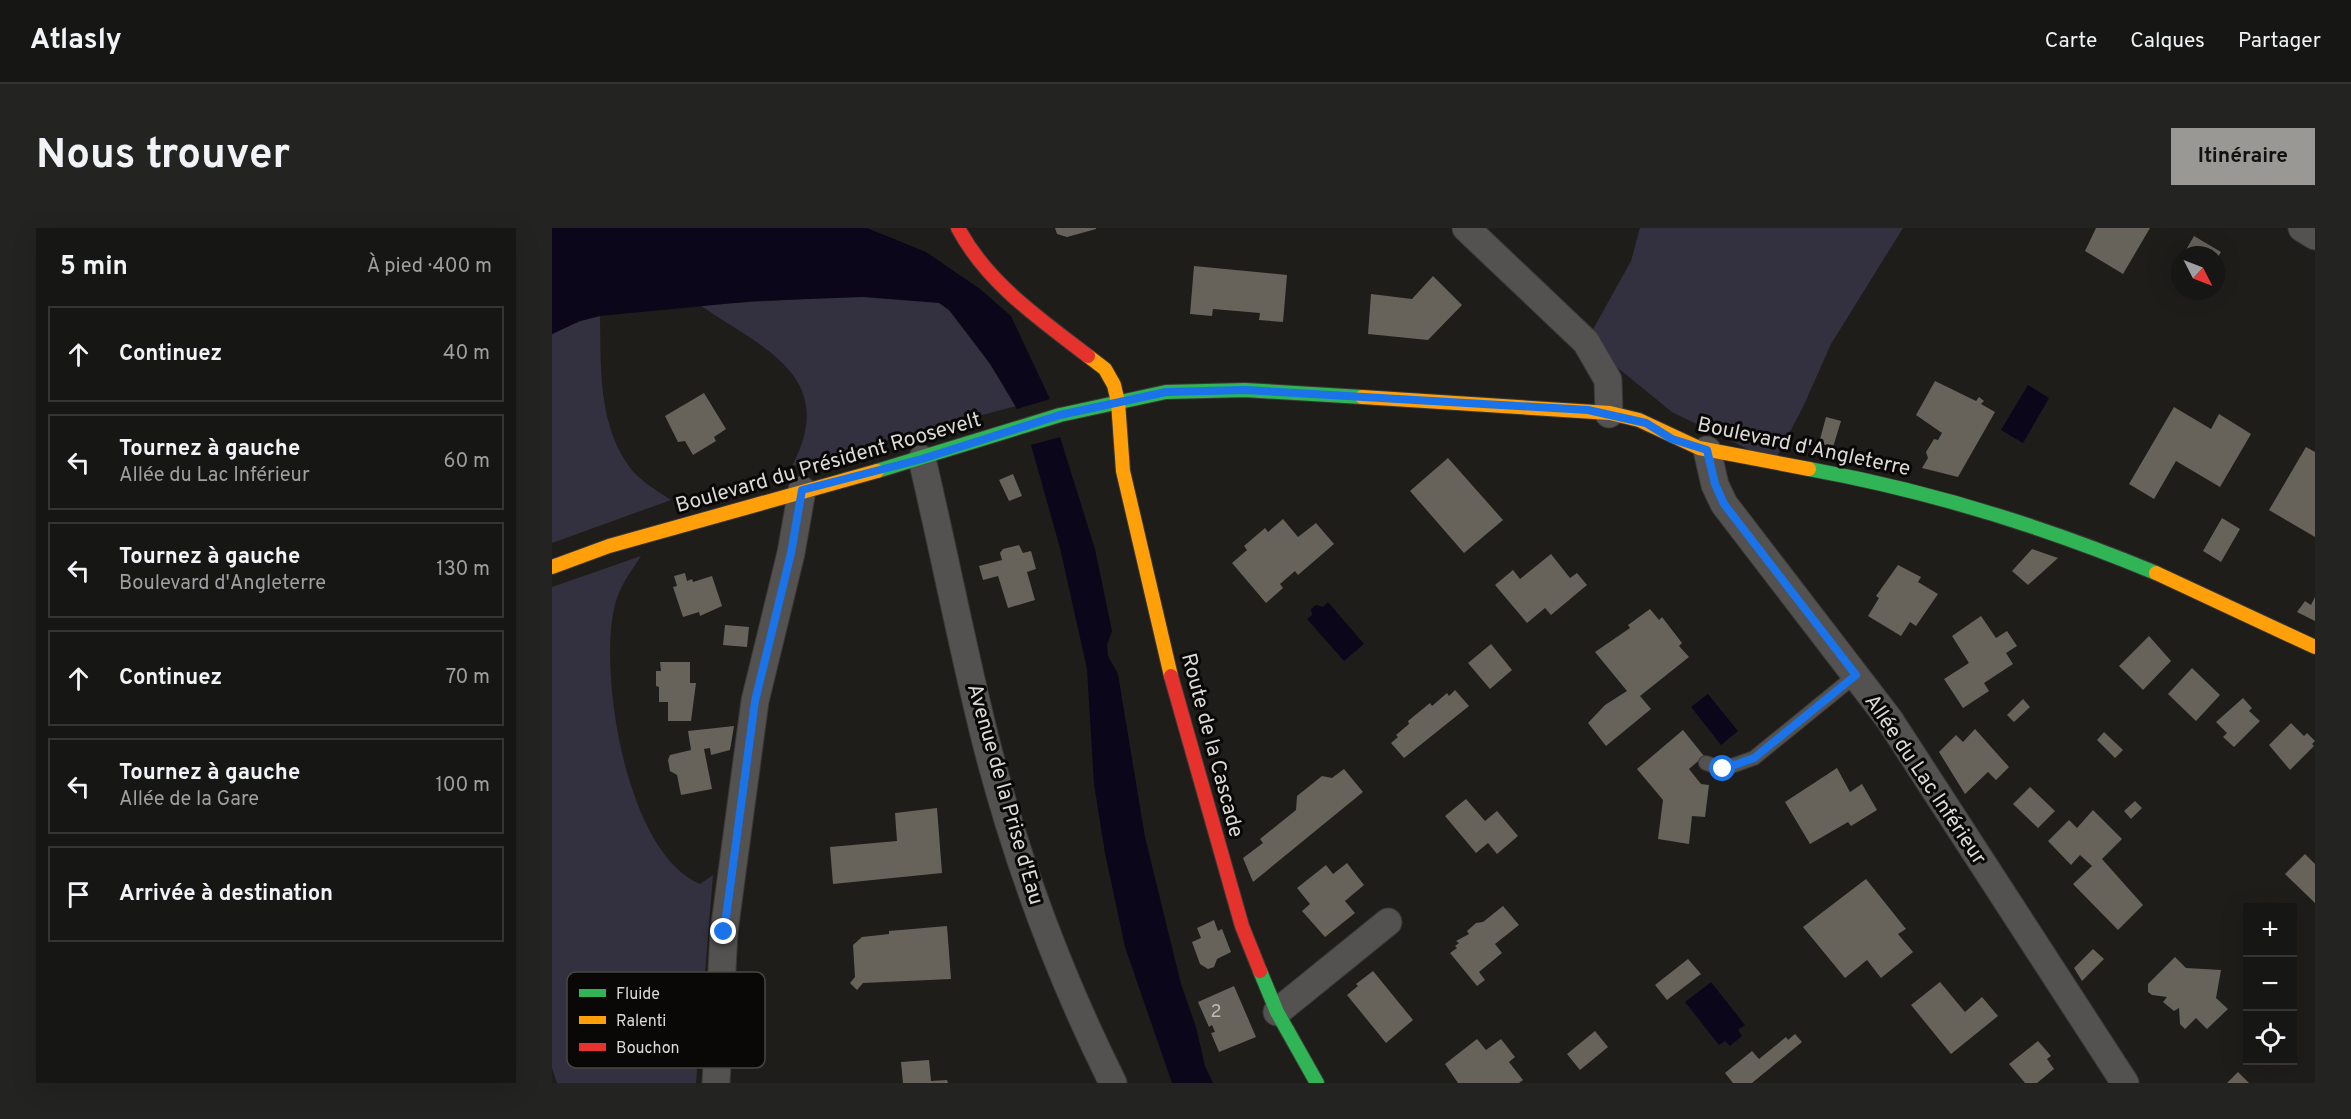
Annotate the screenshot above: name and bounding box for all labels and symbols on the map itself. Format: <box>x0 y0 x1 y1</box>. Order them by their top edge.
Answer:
north arrow <box>2171 246 2225 300</box>
street label: Boulevard du Président Roosevelt <box>673 407 984 520</box>
street label: Boulevard d'Angleterre <box>1695 412 1913 483</box>
street label: Route de la Cascade <box>1174 650 1249 840</box>
street label: Avenue de la Prise d'Eau <box>960 681 1049 908</box>
street label: Allée du Lac Inférieur <box>1858 689 1992 870</box>
route start <box>1709 755 1735 781</box>
route end <box>710 918 736 944</box>
legend <box>567 972 765 1068</box>
text: Fluide <box>616 985 660 1005</box>
house number: 2 <box>1210 1001 1222 1024</box>
text: Ralenti <box>616 1012 666 1032</box>
text: Bouchon <box>616 1039 680 1059</box>

